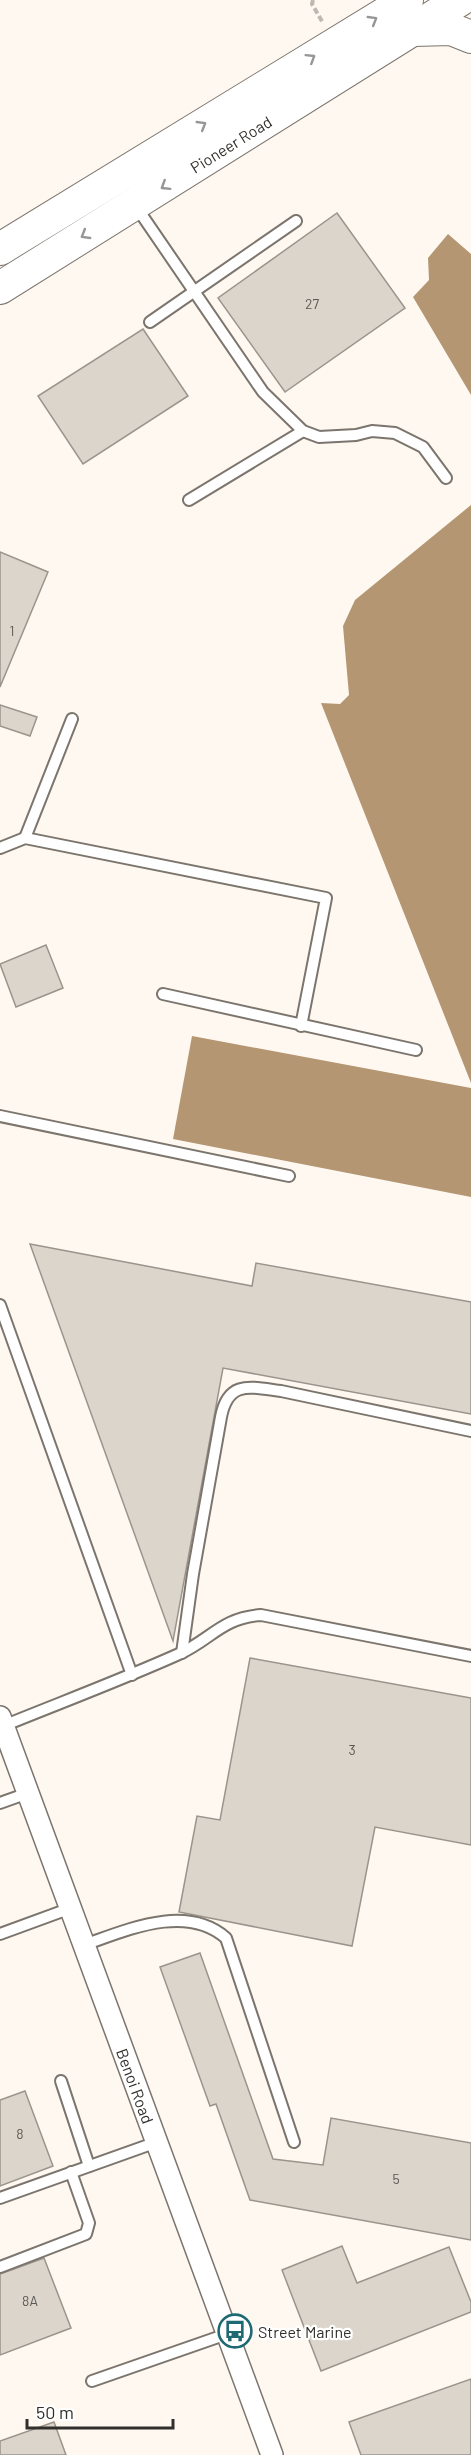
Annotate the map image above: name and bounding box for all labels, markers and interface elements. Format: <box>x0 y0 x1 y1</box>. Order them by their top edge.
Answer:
one-way arrow <box>367 16 377 27</box>
one-way arrow <box>305 53 315 65</box>
street label: Pioneer Road <box>186 111 275 176</box>
one-way arrow <box>196 121 207 132</box>
one-way arrow <box>161 178 172 189</box>
one-way arrow <box>81 227 91 239</box>
house number: 27 <box>305 295 319 312</box>
house number: 1 <box>10 622 14 639</box>
house number: 3 <box>348 1741 356 1758</box>
street label: Benoi Road <box>113 2046 158 2126</box>
house number: 8 <box>16 2125 24 2142</box>
house number: 5 <box>392 2170 400 2187</box>
house number: 8A <box>22 2292 38 2309</box>
bus stop icon: Street Marine <box>217 2313 253 2349</box>
place label: Street Marine <box>258 2322 351 2341</box>
scale bar <box>27 2392 172 2430</box>
text: 50 m <box>36 2401 74 2423</box>

